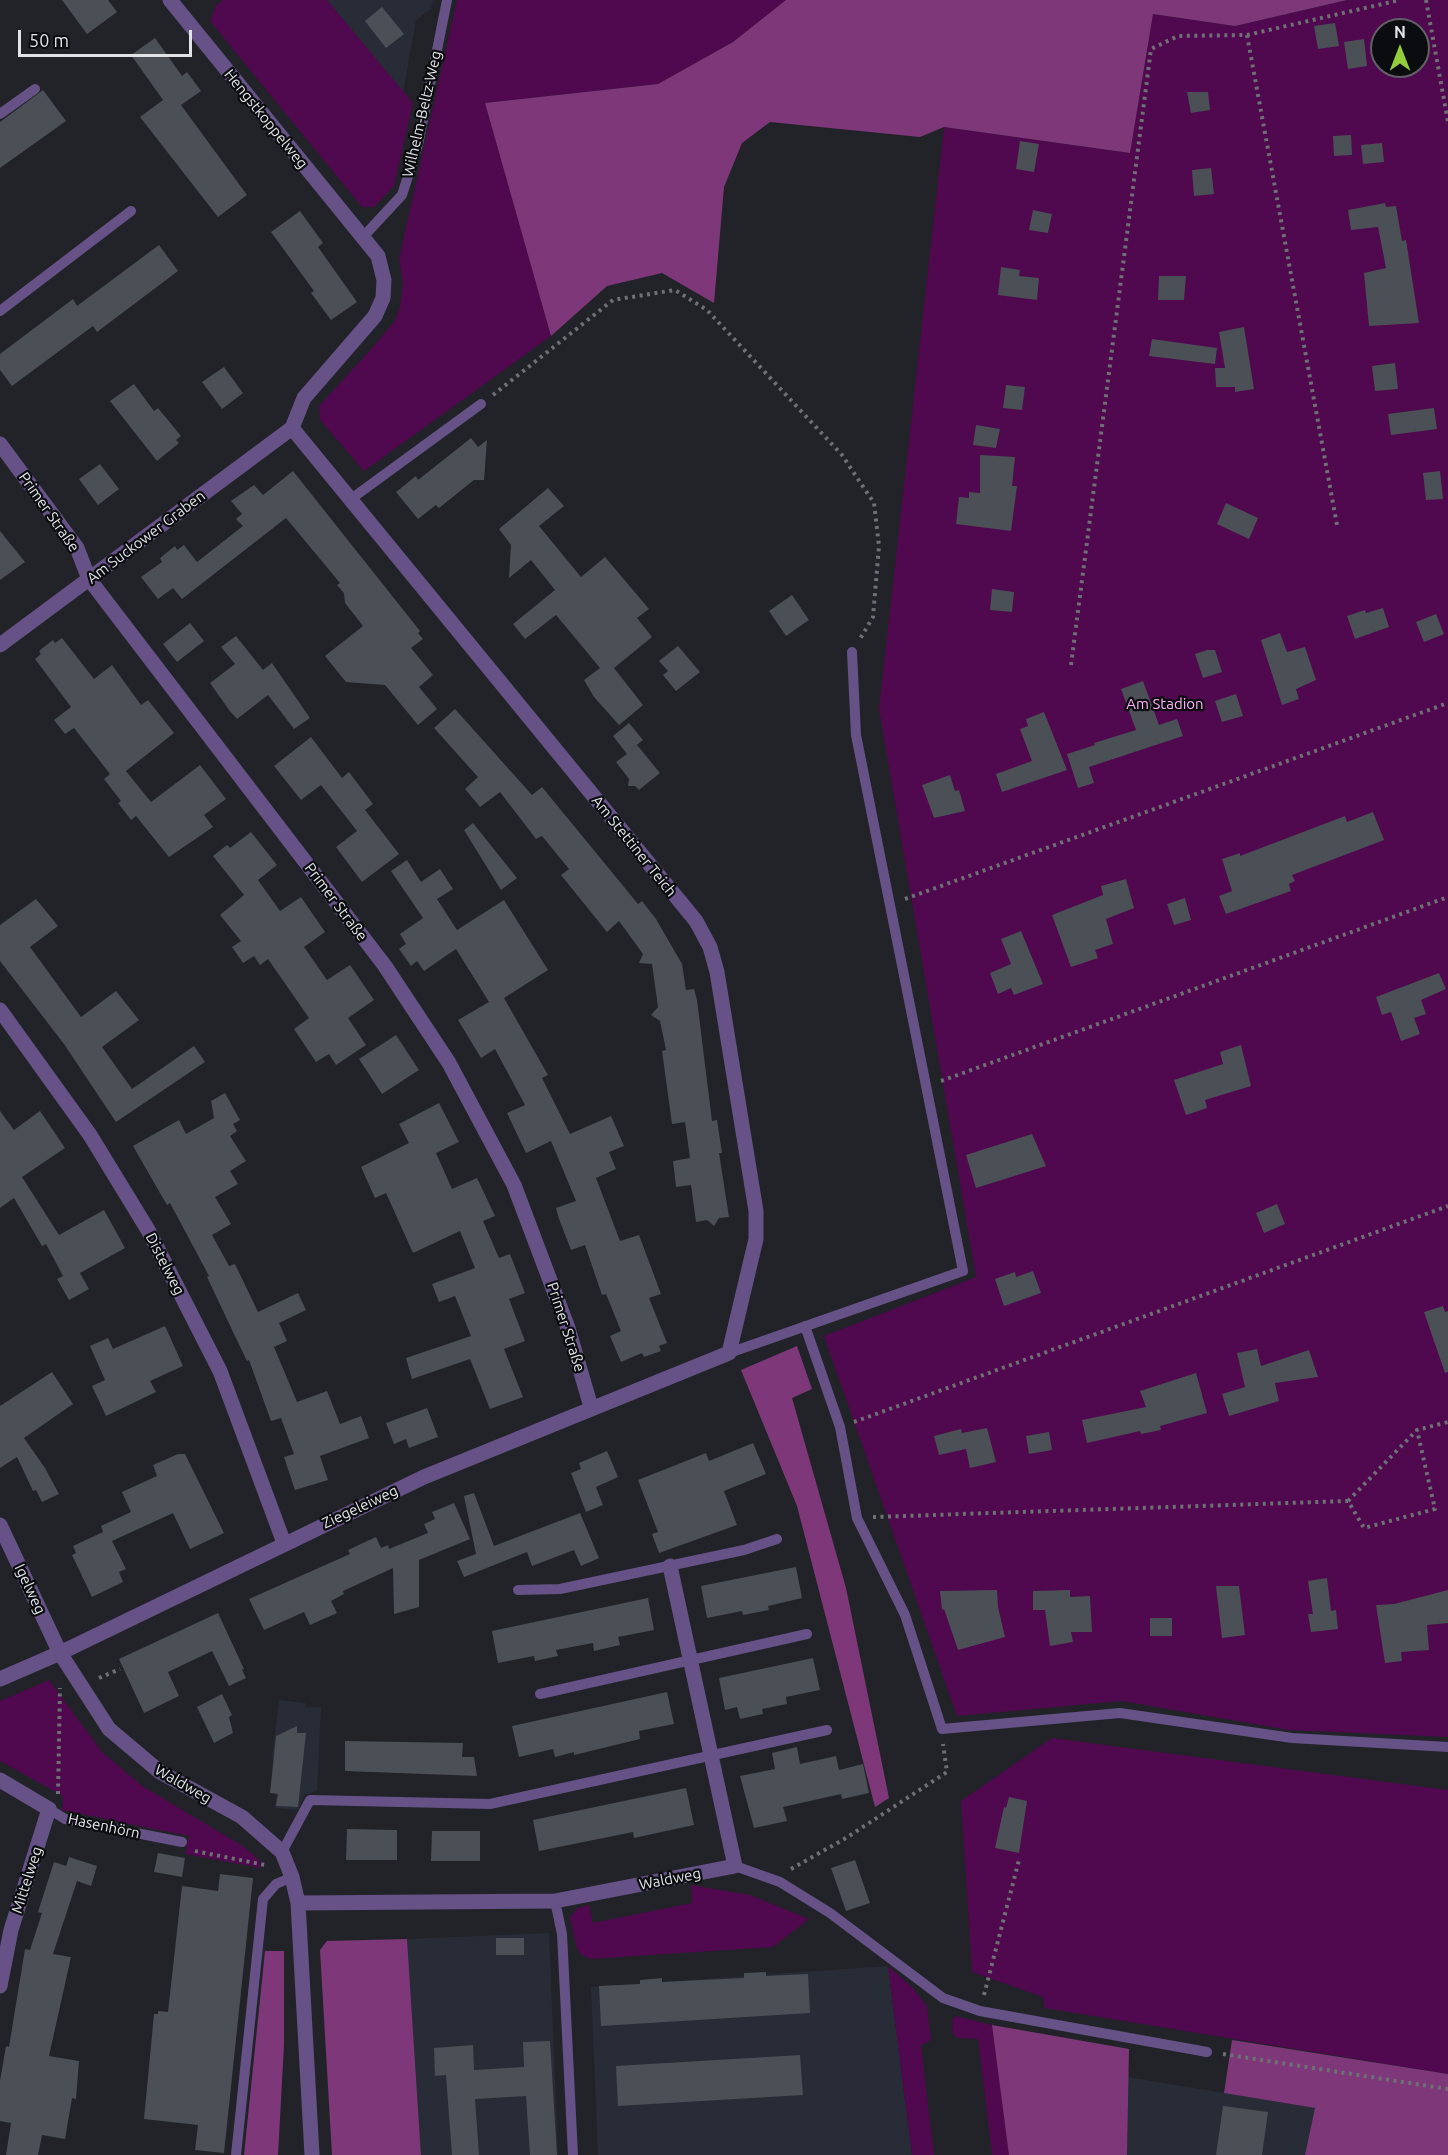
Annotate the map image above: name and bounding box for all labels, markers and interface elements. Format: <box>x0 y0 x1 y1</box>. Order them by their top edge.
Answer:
scale bar <box>21 18 195 56</box>
north arrow <box>1370 18 1430 78</box>
text: N <box>1394 23 1406 41</box>
text: 50 m <box>29 30 69 50</box>
street label: Wilhelm-Beltz-Weg <box>399 49 445 179</box>
street label: Hengstkoppelweg <box>220 66 312 172</box>
street label: Primer Straße <box>15 469 83 555</box>
street label: Am Suckower Graben <box>83 487 209 587</box>
park label: Am Stadion <box>1126 695 1204 713</box>
street label: Am Stettiner Teich <box>588 792 680 900</box>
street label: Primer Straße <box>301 859 371 945</box>
street label: Distelweg <box>142 1230 188 1298</box>
street label: Primer Straße <box>543 1280 589 1374</box>
street label: Ziegeleiweg <box>319 1482 401 1532</box>
street label: Igelweg <box>11 1561 49 1617</box>
street label: Waldweg <box>151 1761 215 1807</box>
street label: Hasenhörn <box>66 1810 142 1842</box>
street label: Mittelweg <box>8 1844 46 1916</box>
street label: Waldweg <box>638 1864 702 1894</box>

